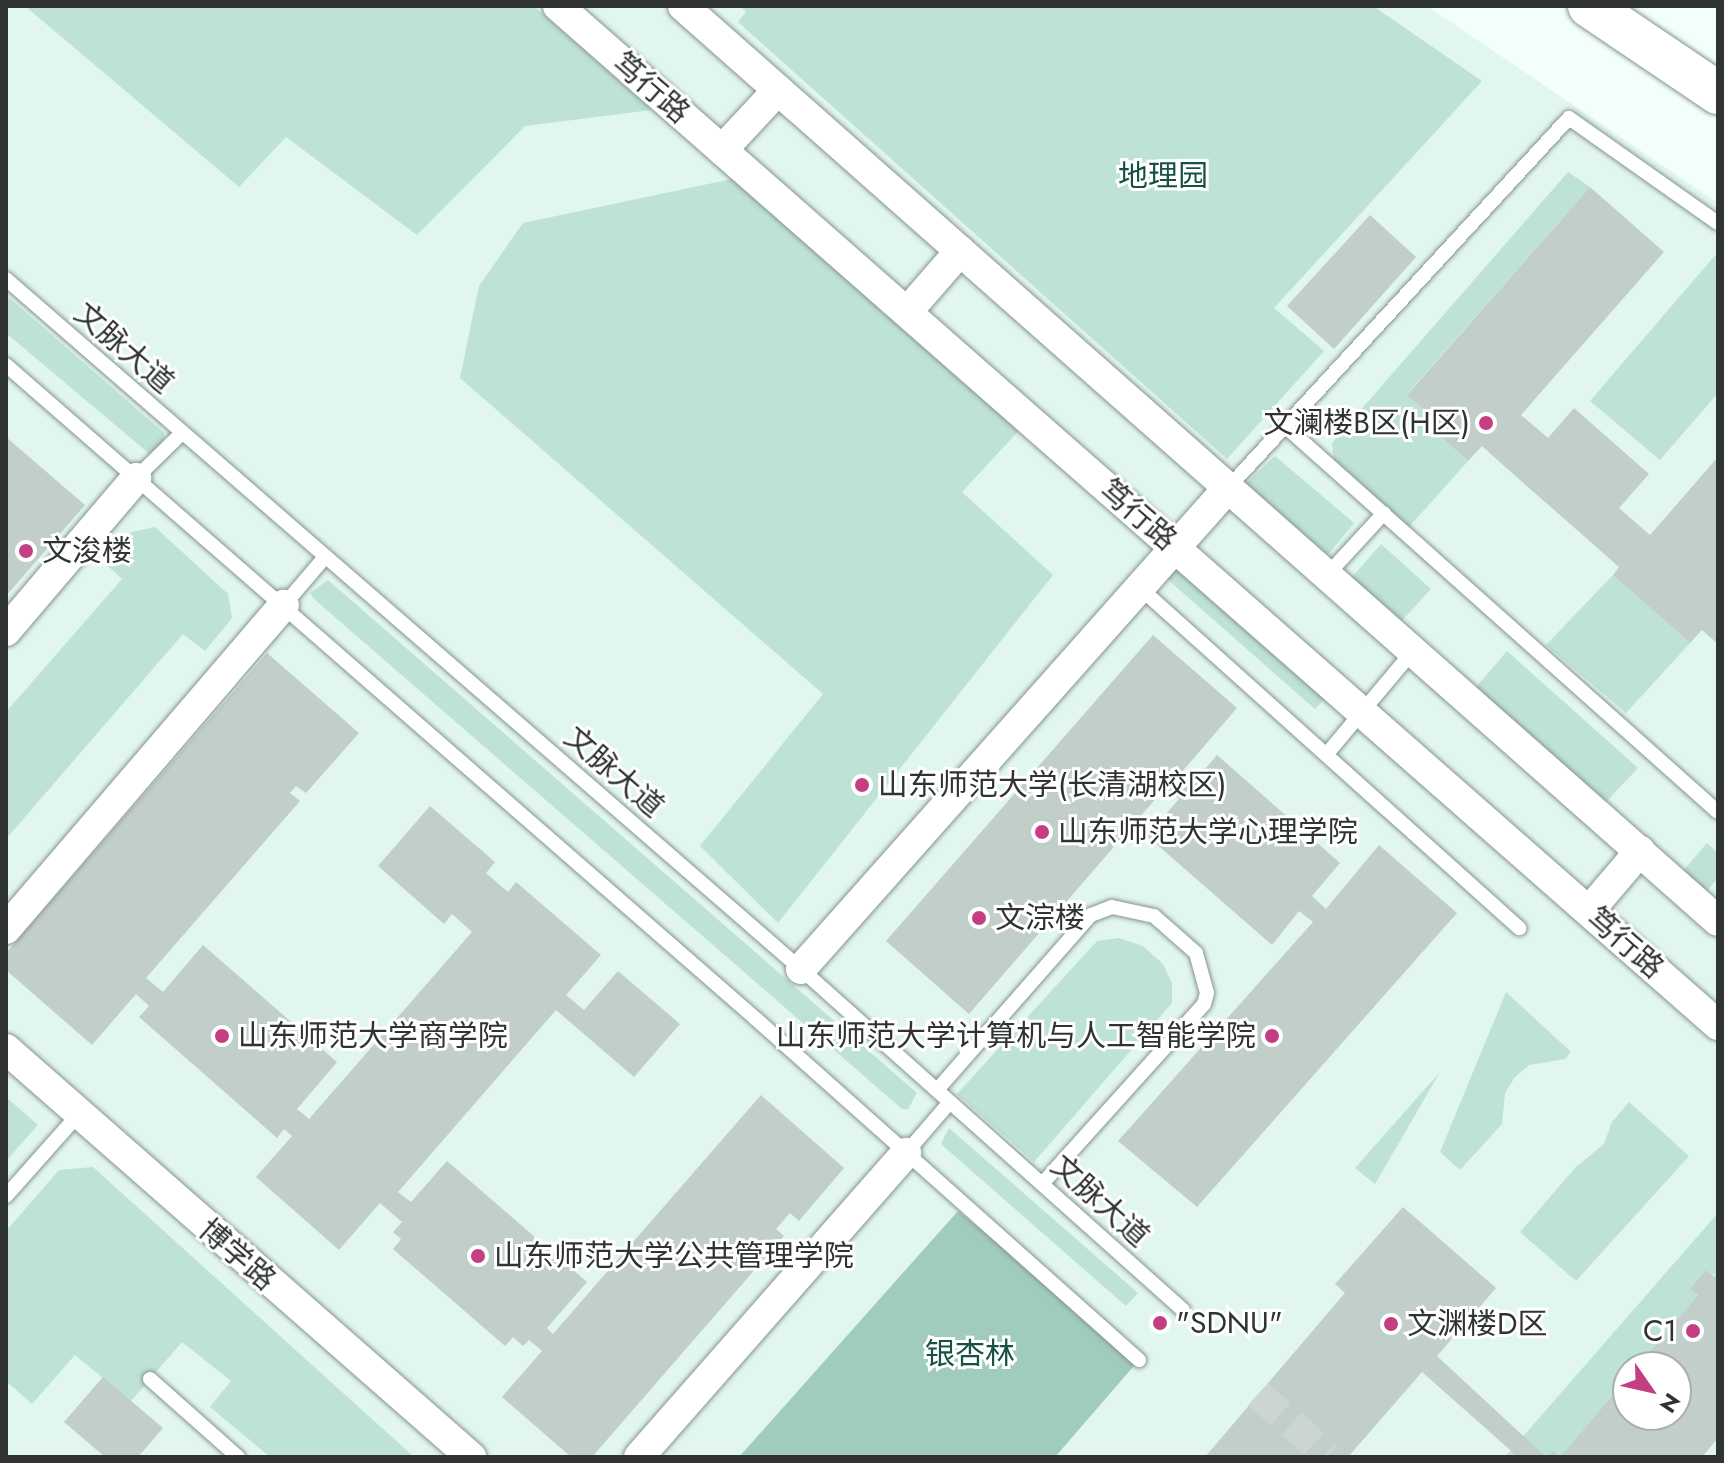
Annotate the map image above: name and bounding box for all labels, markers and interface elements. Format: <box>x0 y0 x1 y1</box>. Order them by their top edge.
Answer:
street label: 笃行路 <box>605 45 697 131</box>
park label: 地理园 <box>1118 158 1208 194</box>
street label: 文脉大道 <box>67 295 181 401</box>
place label: 文澜楼B区(H区) <box>1263 405 1470 441</box>
marker: 文澜楼B区(H区) <box>1477 414 1495 432</box>
street label: 笃行路 <box>1092 472 1184 558</box>
place label: 文浚楼 <box>42 533 132 569</box>
marker: 文浚楼 <box>17 542 35 560</box>
street label: 文脉大道 <box>557 719 671 825</box>
place label: 山东师范大学(长清湖校区) <box>878 767 1227 803</box>
marker: 山东师范大学(长清湖校区) <box>853 776 871 794</box>
place label: 山东师范大学心理学院 <box>1058 814 1358 850</box>
marker: 山东师范大学心理学院 <box>1033 823 1051 841</box>
place label: 文淙楼 <box>995 900 1085 936</box>
street label: 笃行路 <box>1579 900 1671 986</box>
marker: 文淙楼 <box>970 909 988 927</box>
place label: 山东师范大学商学院 <box>238 1018 508 1054</box>
place label: 山东师范大学计算机与人工智能学院 <box>776 1018 1256 1054</box>
marker: 山东师范大学商学院 <box>213 1027 231 1045</box>
marker: 山东师范大学计算机与人工智能学院 <box>1263 1027 1281 1045</box>
street label: 文脉大道 <box>1043 1147 1157 1255</box>
street label: 博学路 <box>191 1212 283 1298</box>
place label: 山东师范大学公共管理学院 <box>494 1238 854 1274</box>
marker: 山东师范大学公共管理学院 <box>469 1247 487 1265</box>
place label: "SDNU" <box>1176 1305 1283 1341</box>
place label: 文渊楼D区 <box>1407 1306 1547 1342</box>
place label: C1 <box>1643 1313 1677 1349</box>
marker: "SDNU" <box>1151 1314 1169 1332</box>
marker: 文渊楼D区 <box>1382 1315 1400 1333</box>
marker: C1 <box>1684 1322 1702 1340</box>
park label: 银杏林 <box>925 1336 1015 1372</box>
north arrow <box>1612 1351 1692 1431</box>
text: N <box>1652 1387 1688 1419</box>

